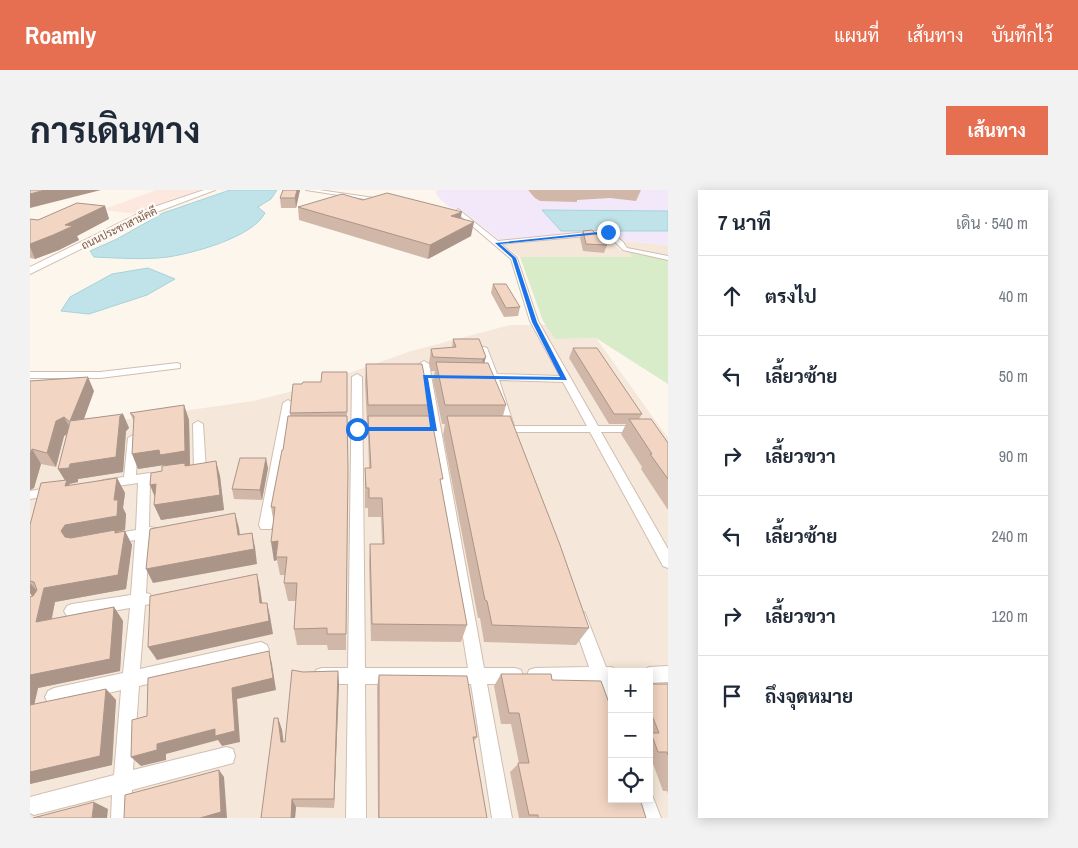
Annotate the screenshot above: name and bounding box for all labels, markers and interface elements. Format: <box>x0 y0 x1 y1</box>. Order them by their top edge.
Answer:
text: Roamly <box>25 19 96 51</box>
text: แผนที่ <box>834 23 879 48</box>
text: เส้นทาง <box>907 23 963 48</box>
text: บันทึกไว้ <box>991 23 1053 48</box>
button: เส้นทาง <box>946 106 1048 155</box>
text: การเดินทาง <box>30 107 200 154</box>
street label: ถนนประชาสามัคคี <box>78 203 159 252</box>
text: 7 นาที <box>718 208 771 237</box>
text: เดิน · 540 m <box>956 212 1028 234</box>
route end <box>597 221 620 244</box>
icon: ahead <box>718 282 746 310</box>
text: ตรงไป <box>765 283 817 309</box>
text: 40 m <box>999 285 1028 307</box>
icon: left <box>718 362 746 390</box>
text: เลี้ยวซ้าย <box>765 363 837 389</box>
text: 50 m <box>999 365 1028 387</box>
route start <box>346 418 369 441</box>
icon: right <box>718 442 746 470</box>
text: เลี้ยวขวา <box>765 443 836 469</box>
text: 90 m <box>999 445 1028 467</box>
icon: left <box>718 522 746 550</box>
text: เลี้ยวซ้าย <box>765 523 837 549</box>
text: 240 m <box>992 525 1028 547</box>
icon: right <box>718 602 746 630</box>
text: เลี้ยวขวา <box>765 603 836 629</box>
text: 120 m <box>992 605 1028 627</box>
map controls <box>608 668 653 803</box>
button: + <box>608 668 653 713</box>
icon: arrive <box>718 682 746 710</box>
text: ถึงจุดหมาย <box>765 683 853 709</box>
button: − <box>608 713 653 758</box>
button: locate <box>608 758 653 803</box>

